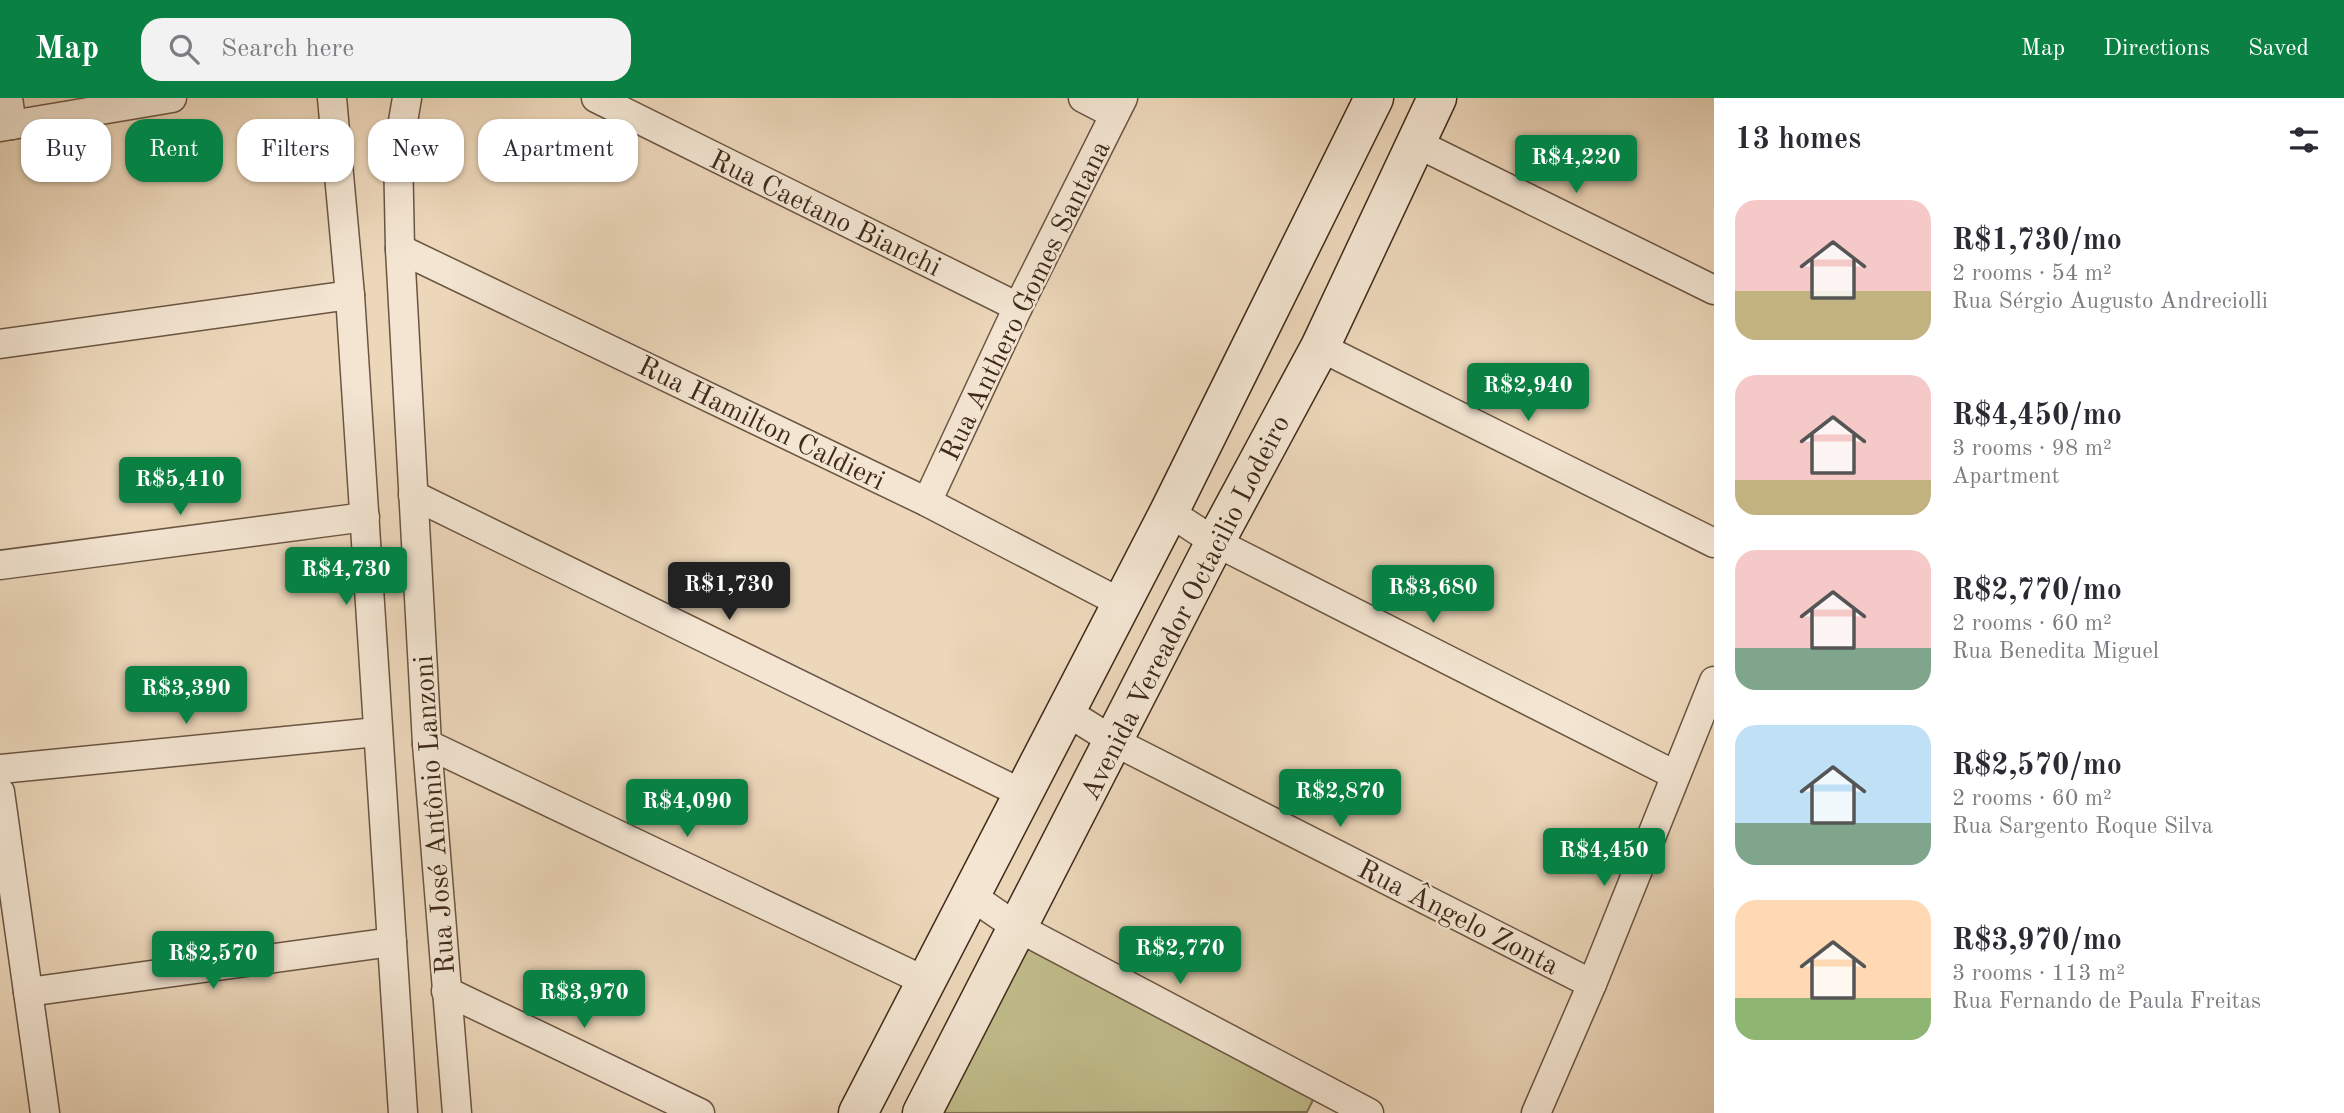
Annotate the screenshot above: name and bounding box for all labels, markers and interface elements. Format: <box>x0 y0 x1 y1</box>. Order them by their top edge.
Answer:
search box <box>141 18 631 81</box>
icon: search <box>165 30 203 68</box>
text: Map <box>35 33 99 66</box>
text: Search here <box>221 36 354 62</box>
text: Map <box>2021 37 2065 61</box>
text: Directions <box>2103 37 2210 61</box>
text: Saved <box>2248 37 2309 61</box>
chip: Buy <box>21 119 111 182</box>
chip: Rent <box>125 119 223 182</box>
chip: Filters <box>237 119 354 182</box>
chip: New <box>368 119 464 182</box>
chip: Apartment <box>478 119 638 182</box>
icon: filters <box>2285 121 2323 159</box>
text: 13 homes <box>1735 125 1861 155</box>
pin: R$4,220 <box>1511 136 1641 195</box>
street label: Rua Anthero Gomes Santana <box>937 137 1117 466</box>
text: R$4,220 <box>1531 146 1621 169</box>
street label: Rua Caetano Bianchi <box>705 147 945 283</box>
text: R$1,730/mo <box>1952 226 2122 256</box>
icon: home <box>1791 228 1875 312</box>
text: 2 rooms · 54 m² <box>1952 262 2112 285</box>
text: Rua Sérgio Augusto Andreciolli <box>1952 290 2268 313</box>
street label: Rua Hamilton Caldieri <box>633 353 889 497</box>
pin: R$2,940 <box>1463 364 1593 423</box>
text: R$2,940 <box>1483 374 1573 397</box>
text: R$4,450/mo <box>1952 401 2122 431</box>
icon: home <box>1791 403 1875 487</box>
street label: Avenida Vereador Octacilio Lodeiro <box>1077 411 1296 805</box>
text: 3 rooms · 98 m² <box>1952 437 2112 460</box>
pin: R$5,410 <box>115 458 245 517</box>
text: Apartment <box>1952 465 2060 488</box>
text: R$5,410 <box>135 468 225 491</box>
pin: R$4,730 <box>281 547 411 607</box>
text: R$4,730 <box>301 558 391 581</box>
pin: R$1,730 <box>664 562 794 622</box>
pin: R$3,680 <box>1368 566 1498 625</box>
text: R$1,730 <box>684 573 774 596</box>
text: R$3,680 <box>1388 576 1478 599</box>
text: R$2,770/mo <box>1952 576 2122 606</box>
icon: home <box>1791 578 1875 662</box>
text: 2 rooms · 60 m² <box>1952 612 2112 635</box>
text: Rua Benedita Miguel <box>1952 640 2159 663</box>
street label: Rua José Antônio Lanzoni <box>411 654 461 975</box>
pin: R$3,390 <box>121 666 251 726</box>
text: R$3,390 <box>141 677 231 700</box>
text: R$2,570/mo <box>1952 751 2122 781</box>
icon: home <box>1791 753 1875 837</box>
pin: R$2,870 <box>1275 770 1405 829</box>
pin: R$4,090 <box>622 780 752 839</box>
text: R$2,870 <box>1295 780 1385 803</box>
text: 2 rooms · 60 m² <box>1952 787 2112 810</box>
text: R$4,090 <box>642 790 732 813</box>
text: Rua Sargento Roque Silva <box>1952 815 2213 838</box>
pin: R$4,450 <box>1539 828 1669 888</box>
text: R$4,450 <box>1559 839 1649 862</box>
street label: Rua Ângelo Zonta <box>1353 851 1565 981</box>
pin: R$2,770 <box>1115 926 1245 986</box>
text: R$3,970/mo <box>1952 926 2122 956</box>
icon: home <box>1791 928 1875 1012</box>
pin: R$2,570 <box>148 932 278 991</box>
text: R$2,770 <box>1135 937 1225 960</box>
text: R$2,570 <box>168 942 258 965</box>
text: 3 rooms · 113 m² <box>1952 962 2125 985</box>
pin: R$3,970 <box>519 970 649 1030</box>
text: R$3,970 <box>539 981 629 1004</box>
text: Rua Fernando de Paula Freitas <box>1952 990 2261 1013</box>

